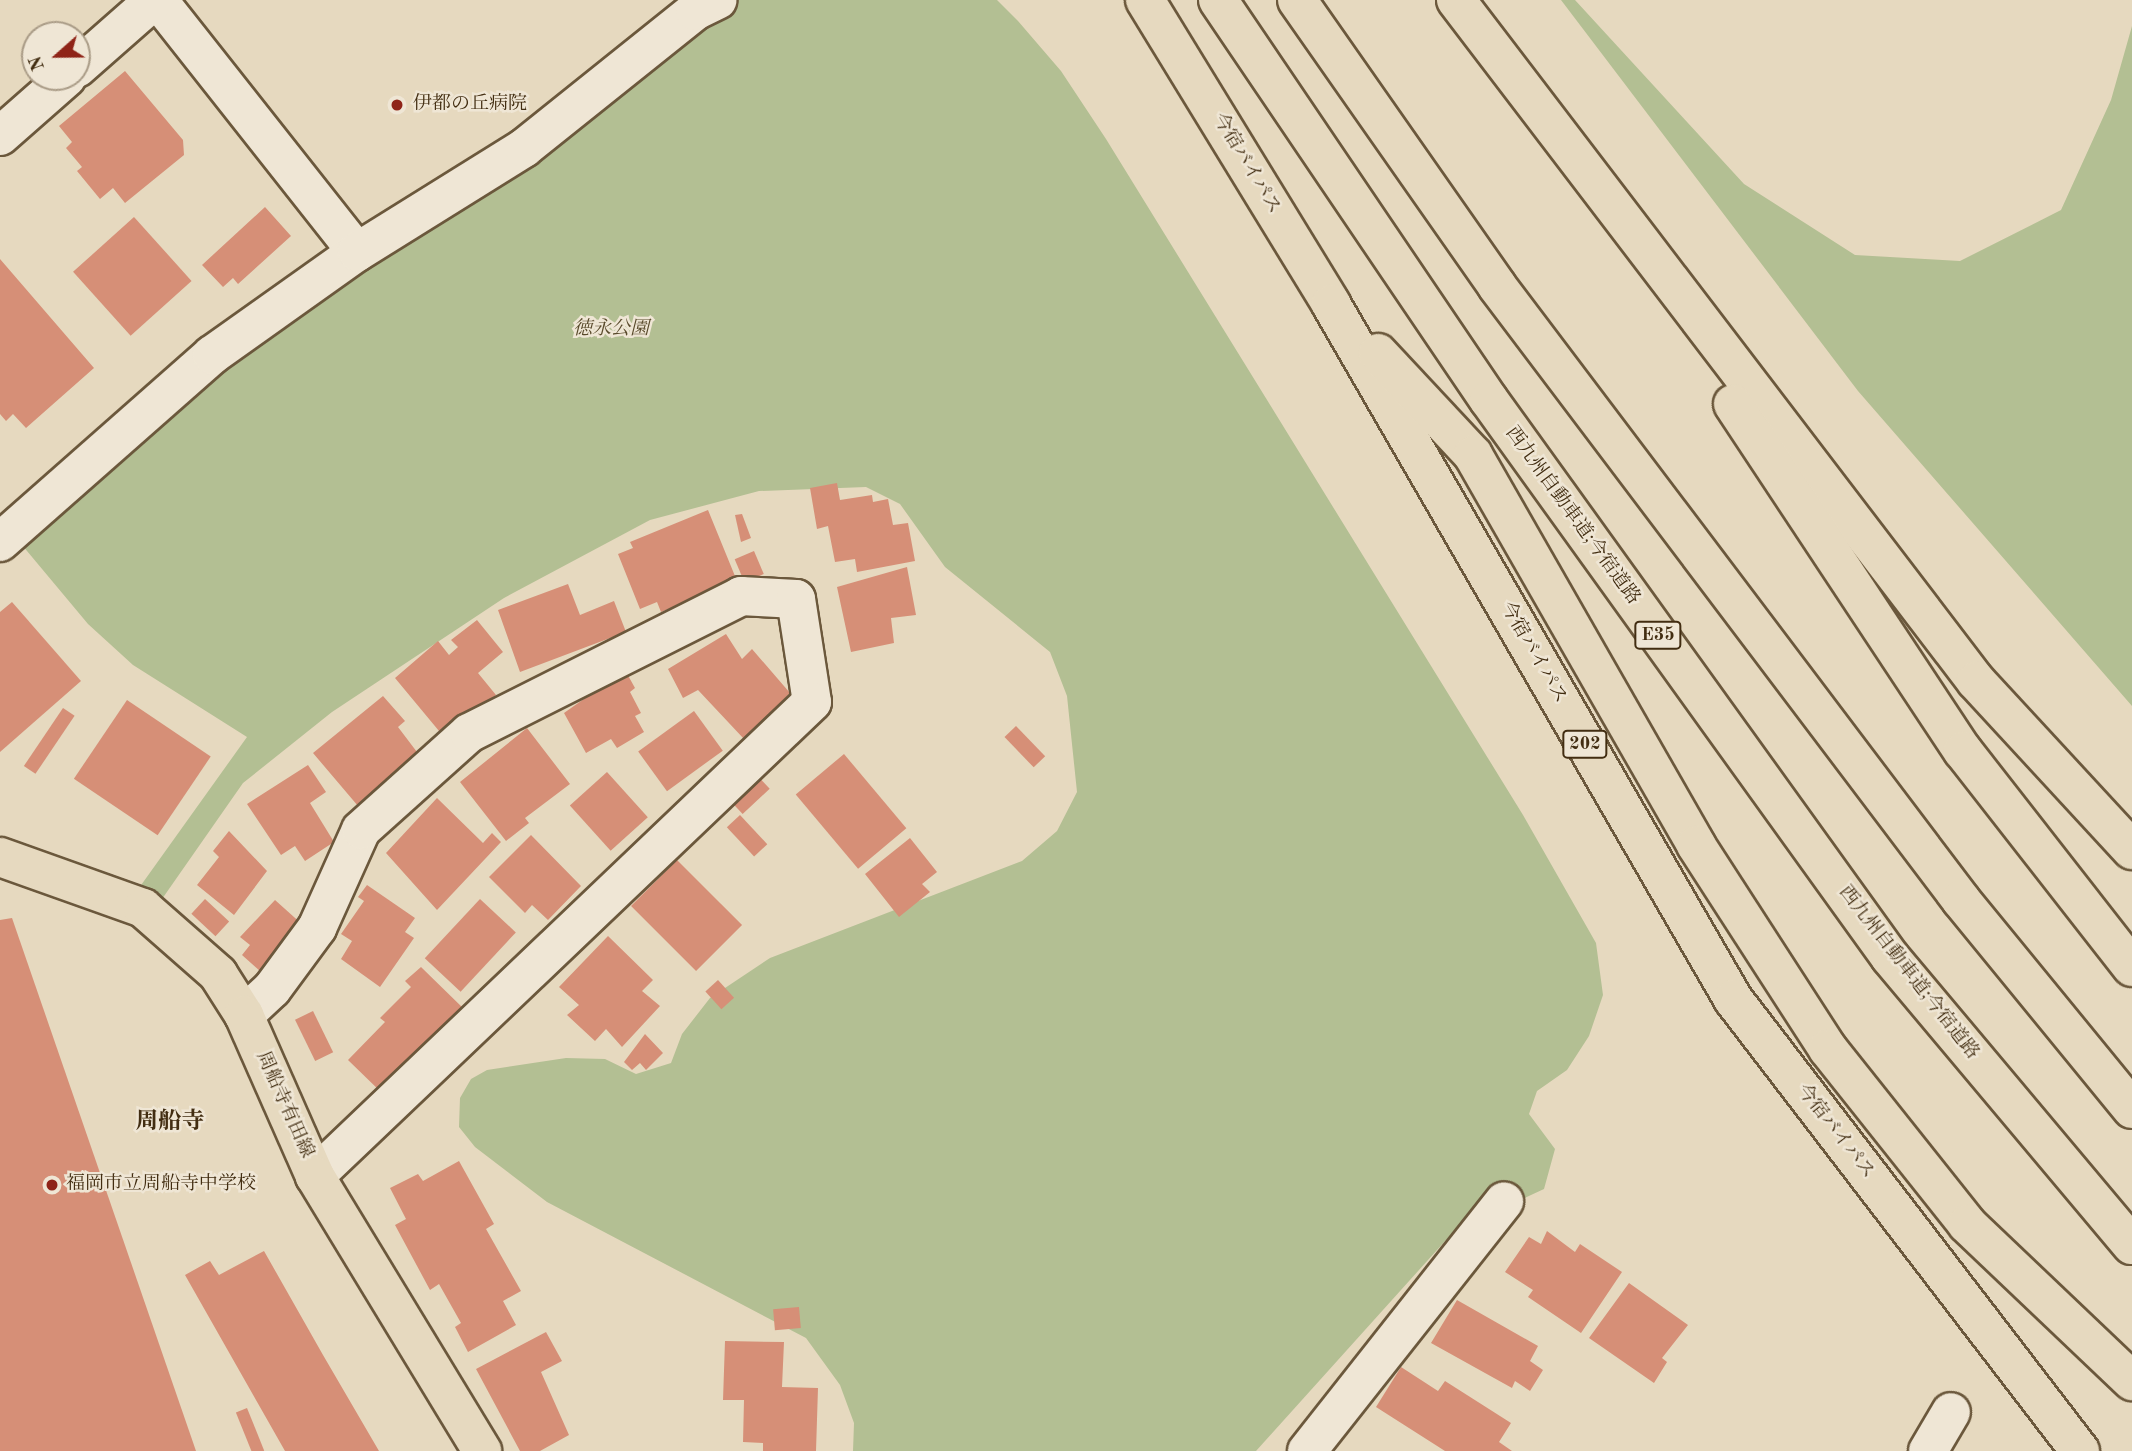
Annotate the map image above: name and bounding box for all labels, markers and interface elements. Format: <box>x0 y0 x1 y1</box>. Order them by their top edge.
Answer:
north arrow <box>21 21 91 91</box>
text: N <box>26 53 49 73</box>
place label: 伊都の丘病院 <box>413 94 527 116</box>
marker: 伊都の丘病院 <box>387 95 407 115</box>
street label: 今宿バイパス <box>1207 109 1285 219</box>
park label: 徳永公園 <box>573 319 649 341</box>
street label: 西九州自動車道;今宿道路 <box>1500 423 1644 609</box>
street label: 今宿バイパス <box>1495 598 1571 708</box>
road number: E35 <box>1634 620 1682 650</box>
road number: 202 <box>1562 730 1608 758</box>
street label: 西九州自動車道;今宿道路 <box>1833 882 1983 1064</box>
street label: 周船寺有田線 <box>250 1048 318 1162</box>
street label: 今宿バイパス <box>1791 1080 1879 1184</box>
district label: 周船寺 <box>136 1108 204 1136</box>
place label: 福岡市立周船寺中学校 <box>66 1174 256 1196</box>
marker: 福岡市立周船寺中学校 <box>44 1177 60 1193</box>

